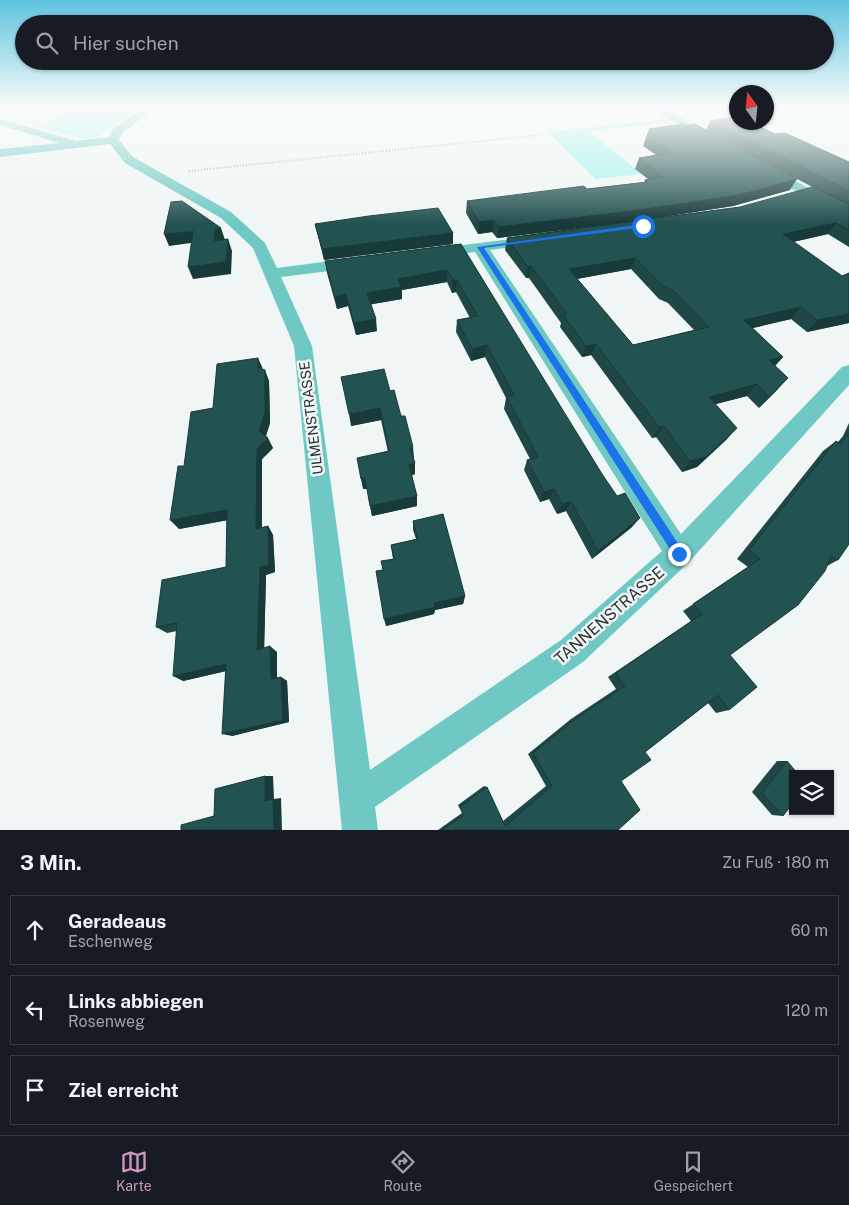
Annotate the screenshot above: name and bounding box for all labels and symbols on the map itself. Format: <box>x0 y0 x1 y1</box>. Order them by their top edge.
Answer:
north arrow <box>729 85 774 130</box>
route start <box>632 215 655 238</box>
street label: ULMENSTRASSE <box>296 361 326 475</box>
route end <box>668 543 691 566</box>
street label: TANNENSTRASSE <box>551 563 668 668</box>

